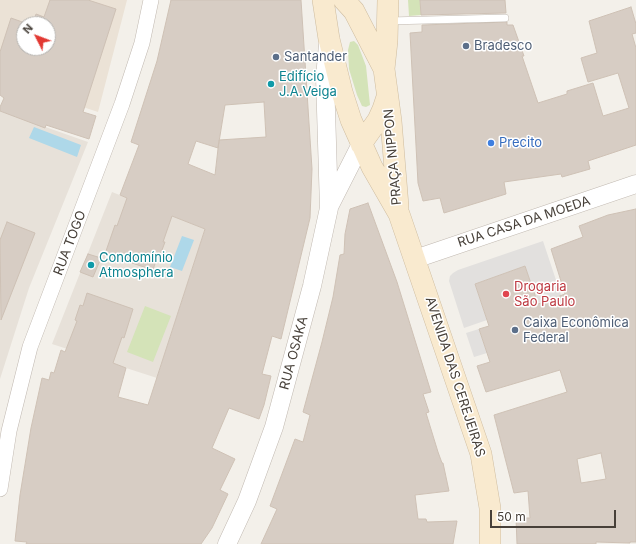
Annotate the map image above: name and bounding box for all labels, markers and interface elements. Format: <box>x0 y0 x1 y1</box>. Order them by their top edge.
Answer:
north arrow <box>16 16 56 56</box>
text: N <box>20 21 36 36</box>
place label: Bradesco <box>474 38 532 54</box>
marker: Bradesco <box>461 41 471 51</box>
place label: Santander <box>284 49 347 65</box>
marker: Santander <box>271 52 281 62</box>
place label: Edifício J.A.Veiga <box>279 69 337 100</box>
marker: Edifício J.A.Veiga <box>266 79 276 89</box>
street label: PRAÇA NIPPON <box>381 108 405 206</box>
place label: Precito <box>499 135 542 151</box>
marker: Precito <box>486 138 496 148</box>
street label: RUA CASA DA MOEDA <box>456 193 592 251</box>
street label: RUA TOGO <box>51 208 89 278</box>
place label: Condomínio Atmosphera <box>99 250 173 281</box>
marker: Condomínio Atmosphera <box>86 260 96 270</box>
place label: Drogaria São Paulo <box>514 279 575 310</box>
marker: Drogaria São Paulo <box>501 289 511 299</box>
street label: AVENIDA DAS CEREJEIRAS <box>422 295 488 459</box>
street label: RUA OSAKA <box>277 315 311 391</box>
place label: Caixa Econômica Federal <box>523 315 629 346</box>
marker: Caixa Econômica Federal <box>510 325 520 335</box>
scale bar <box>492 502 618 528</box>
text: 50 m <box>497 509 526 524</box>

